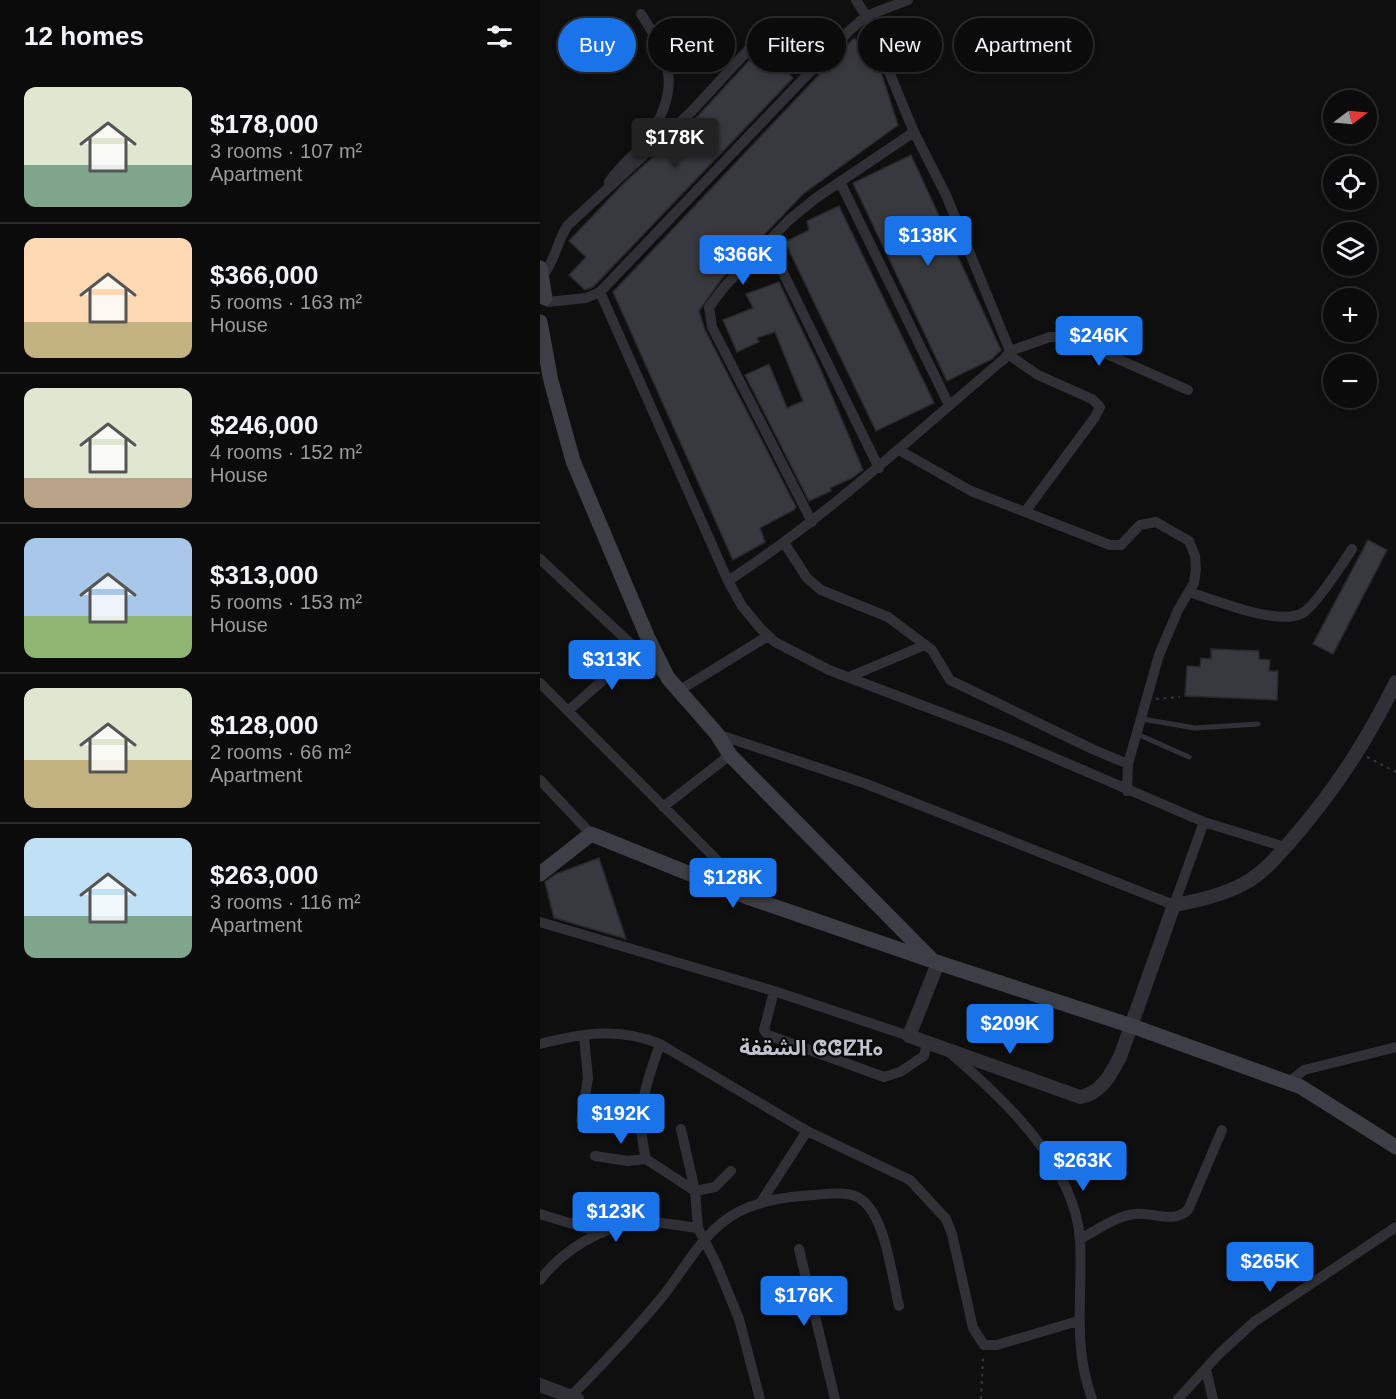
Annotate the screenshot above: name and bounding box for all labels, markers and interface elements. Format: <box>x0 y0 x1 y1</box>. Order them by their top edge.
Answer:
chip: Buy <box>558 18 636 72</box>
chip: Rent <box>648 18 735 72</box>
chip: Filters <box>747 18 846 72</box>
chip: New <box>858 18 942 72</box>
chip: Apartment <box>954 18 1093 72</box>
icon: filters <box>483 20 516 53</box>
text: 12 homes <box>24 21 144 51</box>
north arrow <box>1323 90 1377 144</box>
map controls <box>1323 90 1377 408</box>
text: $178,000 <box>210 109 318 139</box>
icon: home <box>72 111 144 183</box>
pin: $178K <box>633 118 717 169</box>
text: $178K <box>646 126 704 148</box>
text: 3 rooms · 107 m² <box>210 140 362 162</box>
button: locate <box>1323 156 1377 210</box>
text: Apartment <box>210 163 302 185</box>
pin: $138K <box>886 216 970 267</box>
button: layers <box>1323 222 1377 276</box>
text: $138K <box>899 224 957 246</box>
pin: $366K <box>701 235 785 286</box>
text: $366K <box>714 243 772 265</box>
text: $366,000 <box>210 260 318 290</box>
icon: home <box>72 262 144 334</box>
button: + <box>1323 288 1377 342</box>
text: 5 rooms · 163 m² <box>210 291 362 313</box>
text: House <box>210 314 268 336</box>
pin: $246K <box>1057 316 1141 367</box>
text: $246K <box>1070 324 1128 346</box>
button: − <box>1323 354 1377 408</box>
text: $246,000 <box>210 410 318 440</box>
icon: home <box>72 412 144 484</box>
text: 4 rooms · 152 m² <box>210 441 362 463</box>
text: House <box>210 464 268 486</box>
text: $313,000 <box>210 560 318 590</box>
icon: home <box>72 562 144 634</box>
text: 5 rooms · 153 m² <box>210 591 362 613</box>
text: House <box>210 614 268 636</box>
pin: $313K <box>570 640 654 691</box>
text: $313K <box>583 648 641 670</box>
text: $128,000 <box>210 710 318 740</box>
icon: home <box>72 712 144 784</box>
text: 2 rooms · 66 m² <box>210 741 351 763</box>
text: Apartment <box>210 764 302 786</box>
pin: $128K <box>691 858 775 909</box>
text: $263,000 <box>210 860 318 890</box>
icon: home <box>72 862 144 934</box>
text: $128K <box>704 866 762 888</box>
text: 3 rooms · 116 m² <box>210 891 361 913</box>
text: Apartment <box>210 914 302 936</box>
pin: $209K <box>968 1004 1052 1055</box>
text: $209K <box>981 1012 1039 1034</box>
district label: الشقفة ⵛⵛⵇⴼⴰ <box>739 1036 883 1059</box>
pin: $192K <box>579 1094 663 1145</box>
text: $192K <box>592 1102 650 1124</box>
pin: $263K <box>1041 1141 1125 1192</box>
text: $263K <box>1054 1149 1112 1171</box>
pin: $123K <box>574 1192 658 1243</box>
text: $123K <box>587 1200 645 1222</box>
pin: $265K <box>1228 1242 1312 1293</box>
text: $265K <box>1241 1250 1299 1272</box>
pin: $176K <box>762 1276 846 1327</box>
text: $176K <box>775 1284 833 1306</box>

